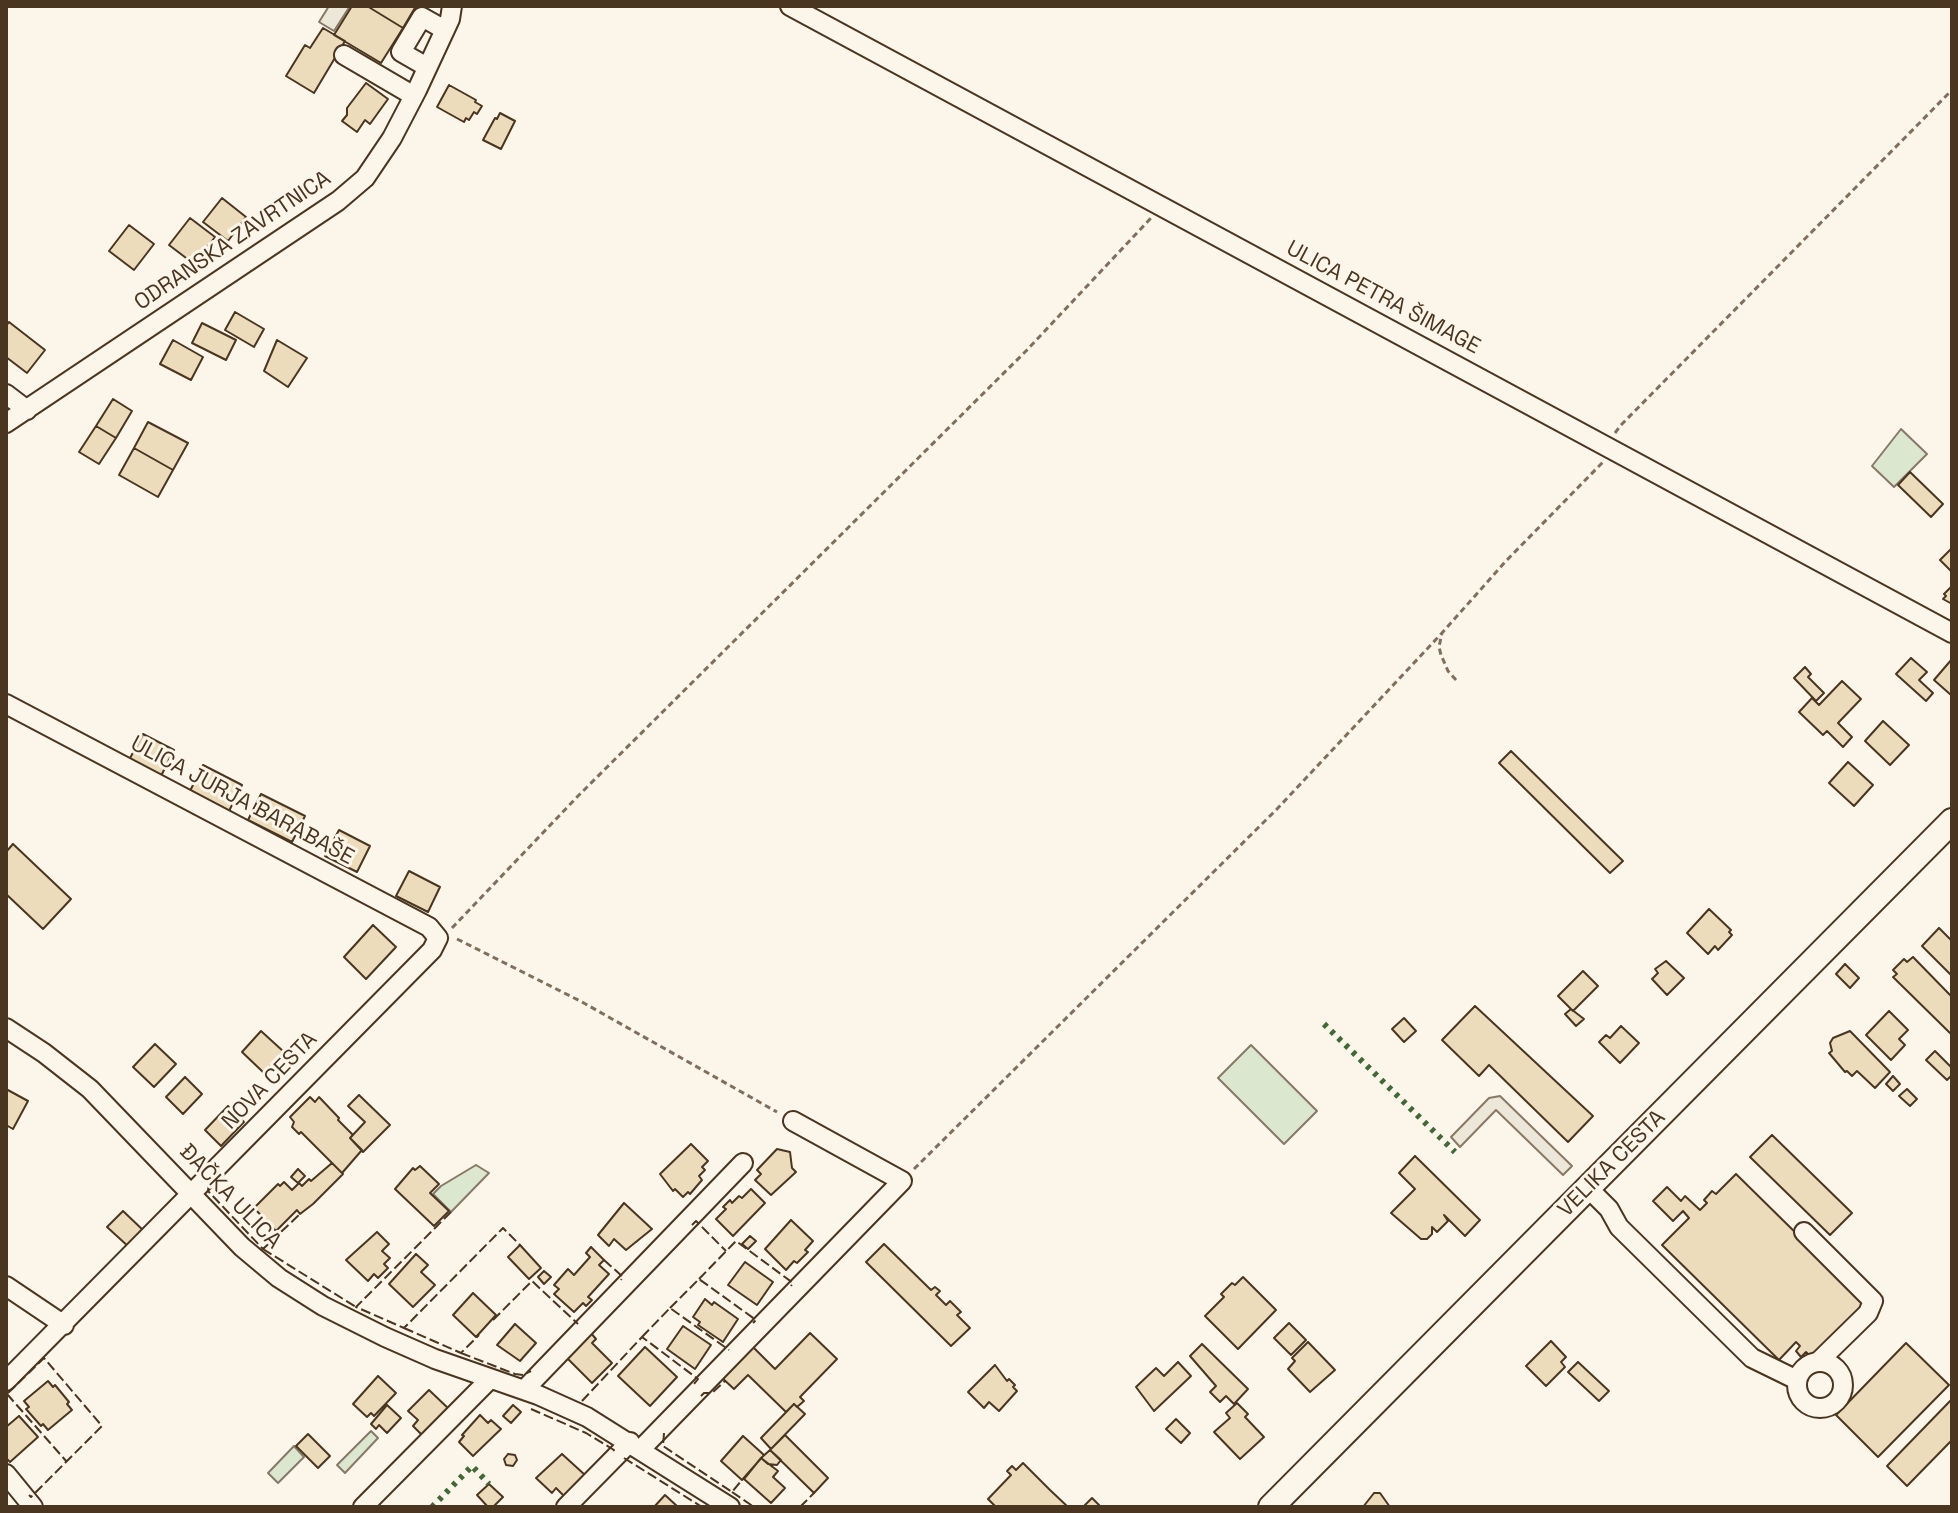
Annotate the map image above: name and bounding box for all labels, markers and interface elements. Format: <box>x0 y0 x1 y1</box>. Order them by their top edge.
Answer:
street label: ODRANSKA ZAVRTNICA <box>130 165 336 317</box>
street label: ULICA PETRA ŠIMAGE <box>1281 236 1485 360</box>
street label: ULICA JURJA BARABAŠE <box>126 731 358 871</box>
street label: NOVA CESTA <box>217 1027 323 1135</box>
street label: VELIKA CESTA <box>1553 1105 1671 1223</box>
street label: ĐAČKA ULICA <box>174 1139 286 1255</box>

